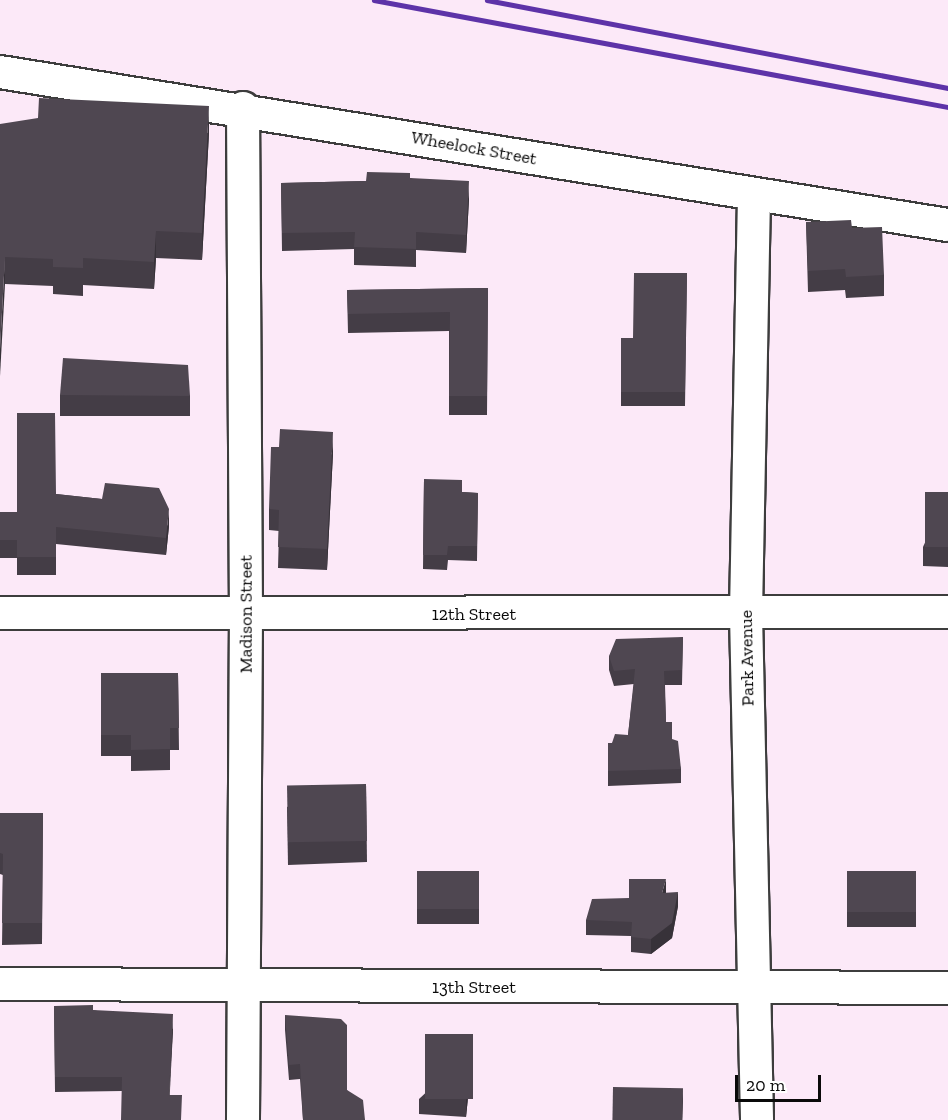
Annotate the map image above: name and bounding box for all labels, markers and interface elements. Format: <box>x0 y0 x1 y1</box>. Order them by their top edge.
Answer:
street label: Wheelock Street <box>410 126 538 170</box>
street label: Madison Street <box>235 555 257 673</box>
street label: 12th Street <box>432 603 516 625</box>
street label: Park Avenue <box>735 609 759 707</box>
street label: 13th Street <box>432 976 516 998</box>
scale bar <box>738 1063 824 1101</box>
text: 20 m <box>746 1074 785 1096</box>

